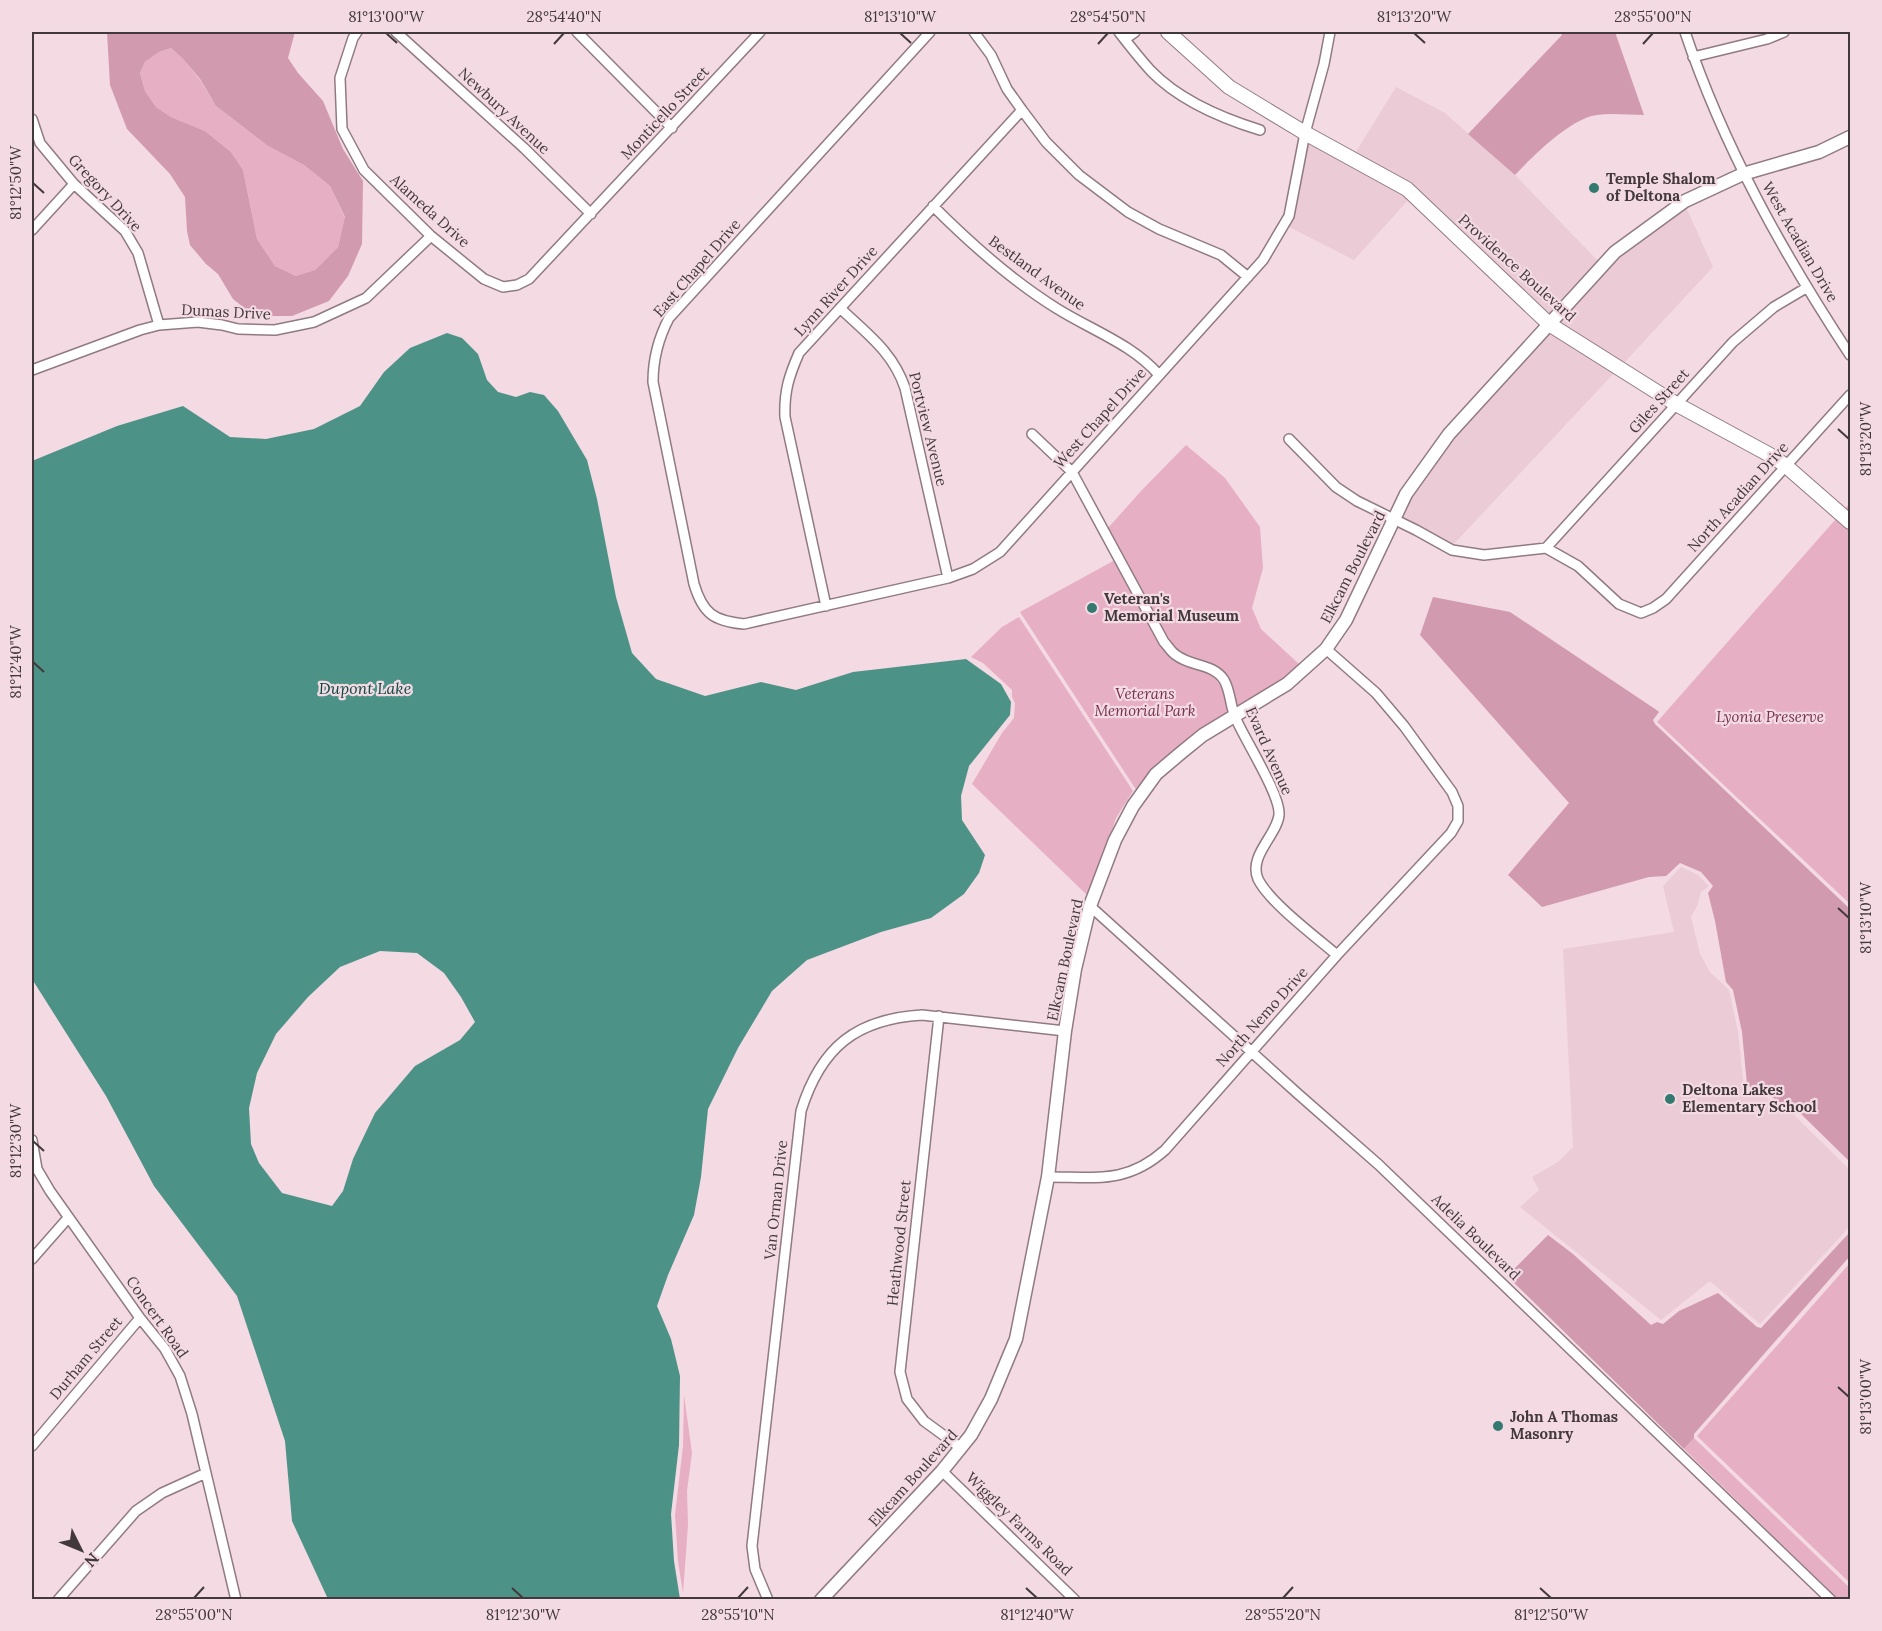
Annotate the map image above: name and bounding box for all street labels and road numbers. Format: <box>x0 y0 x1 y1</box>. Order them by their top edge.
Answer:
street label: Monticello Street <box>616 62 713 163</box>
street label: Newbury Avenue <box>455 63 554 158</box>
street label: Gregory Drive <box>65 150 146 235</box>
street label: Alameda Drive <box>386 169 474 251</box>
street label: West Acadian Drive <box>1758 178 1843 305</box>
street label: Providence Boulevard <box>1455 210 1580 326</box>
street label: East Chapel Drive <box>649 215 744 321</box>
street label: Bestland Avenue <box>985 231 1089 314</box>
street label: Lynn River Drive <box>790 241 881 340</box>
street label: Dumas Drive <box>181 300 271 323</box>
street label: West Chapel Drive <box>1049 363 1150 472</box>
street label: Giles Street <box>1624 364 1693 437</box>
street label: Portview Avenue <box>905 370 952 488</box>
street label: North Acadian Drive <box>1683 438 1792 556</box>
street label: Elkcam Boulevard <box>1316 507 1389 626</box>
street label: Evard Avenue <box>1242 704 1297 798</box>
street label: Elkcam Boulevard <box>1042 897 1087 1023</box>
street label: North Nemo Drive <box>1212 963 1312 1071</box>
street label: Van Orman Drive <box>760 1139 791 1262</box>
street label: Heathwood Street <box>882 1179 915 1307</box>
street label: Adelia Boulevard <box>1427 1189 1525 1284</box>
street label: Concert Road <box>122 1272 193 1361</box>
street label: Durham Street <box>45 1312 126 1403</box>
street label: Elkcam Boulevard <box>864 1425 961 1530</box>
street label: Wiggley Farms Road <box>962 1468 1077 1579</box>

